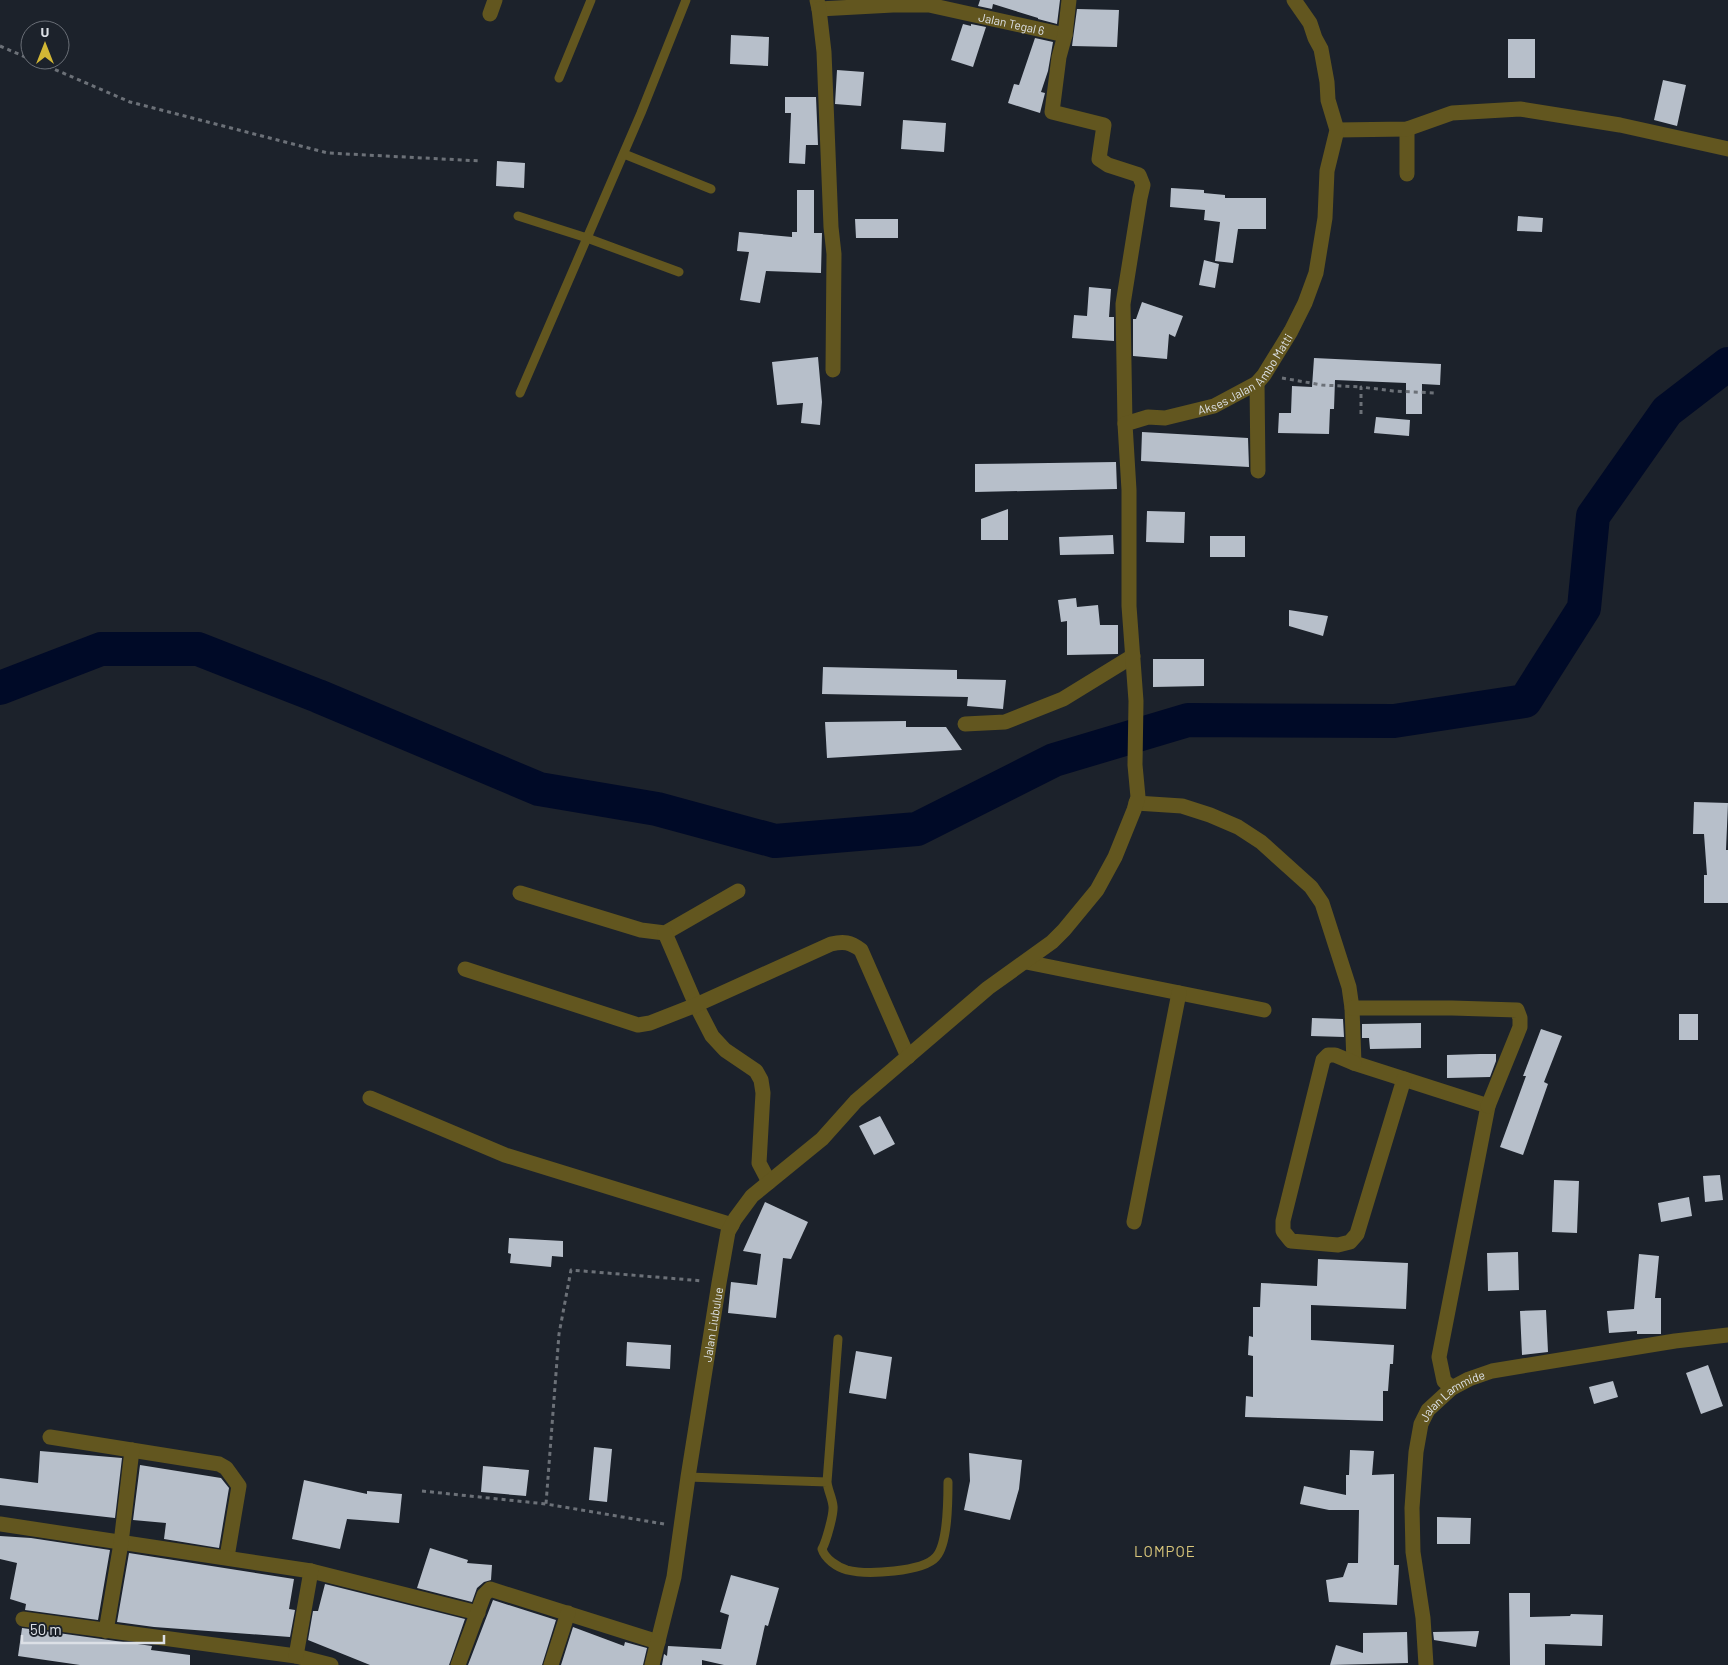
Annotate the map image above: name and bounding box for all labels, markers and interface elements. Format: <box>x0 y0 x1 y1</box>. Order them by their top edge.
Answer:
street label: Jalan Tegal 6 <box>977 9 1046 37</box>
north arrow <box>20 20 70 70</box>
text: U <box>41 23 50 40</box>
street label: Akses Jalan Ambo Matti <box>1196 331 1295 417</box>
street label: Jalan Liubulue <box>699 1286 725 1363</box>
street label: Jalan Lammide <box>1416 1367 1486 1424</box>
district label: LOMPOE <box>1134 1542 1196 1560</box>
scale bar <box>22 1612 165 1644</box>
text: 50 m <box>30 1620 62 1638</box>

